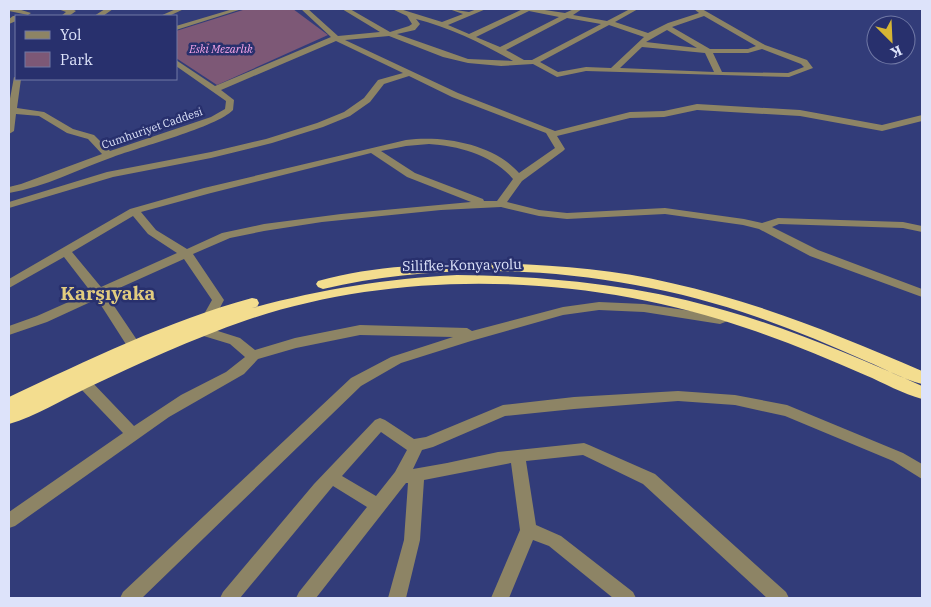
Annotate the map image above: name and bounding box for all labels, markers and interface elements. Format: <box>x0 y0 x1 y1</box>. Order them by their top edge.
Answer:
legend <box>15 15 178 80</box>
north arrow <box>866 15 916 65</box>
text: Yol <box>60 25 81 44</box>
text: K <box>887 41 905 62</box>
park label: Eski Mezarlık <box>188 42 253 56</box>
text: Park <box>60 50 93 69</box>
street label: Cumhuriyet Caddesi <box>100 104 205 152</box>
street label: Silifke-Konya yolu <box>402 255 522 275</box>
district label: Karşıyaka <box>61 281 156 305</box>

